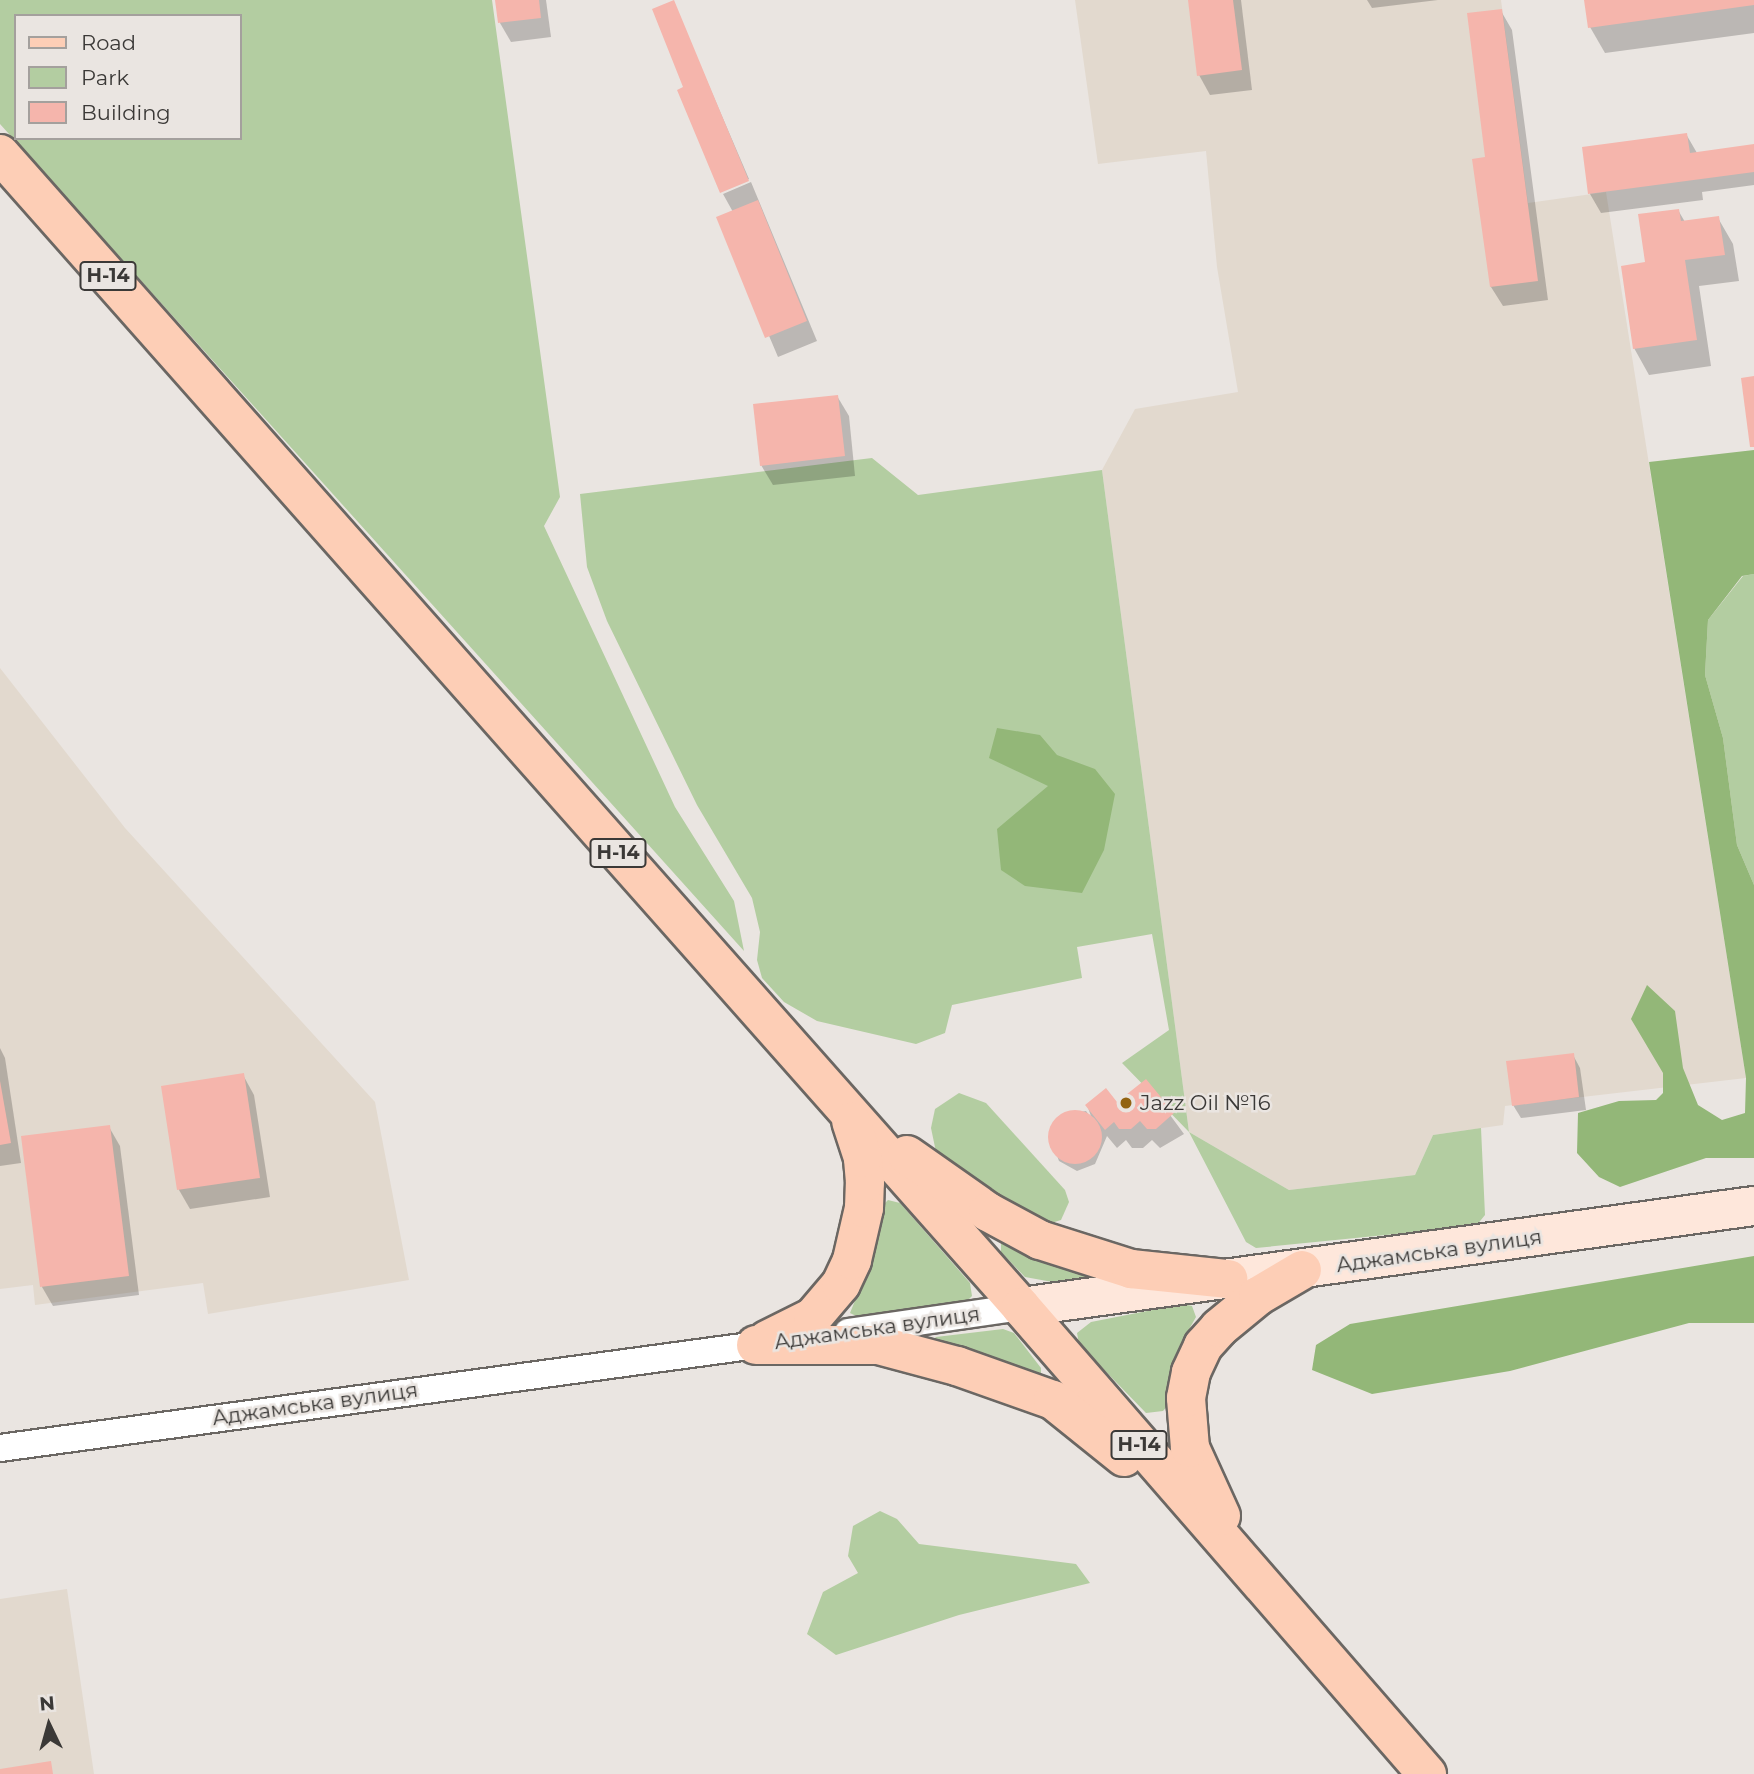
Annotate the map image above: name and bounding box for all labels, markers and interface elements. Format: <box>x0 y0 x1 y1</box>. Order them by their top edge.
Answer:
legend <box>14 14 242 140</box>
text: Road <box>81 30 136 55</box>
text: Park <box>81 65 129 90</box>
text: Building <box>81 100 171 125</box>
road number: Н-14 <box>78 260 138 292</box>
road number: Н-14 <box>588 838 648 868</box>
place label: Jazz Oil №16 <box>1140 1090 1270 1116</box>
marker: Jazz Oil №16 <box>1118 1095 1134 1111</box>
street label: Аджамська вулиця <box>1335 1224 1543 1278</box>
street label: Аджамська вулиця <box>773 1301 981 1355</box>
street label: Аджамська вулиця <box>211 1377 419 1431</box>
road number: Н-14 <box>1109 1429 1169 1460</box>
north arrow <box>14 1690 84 1760</box>
text: N <box>38 1691 56 1716</box>

